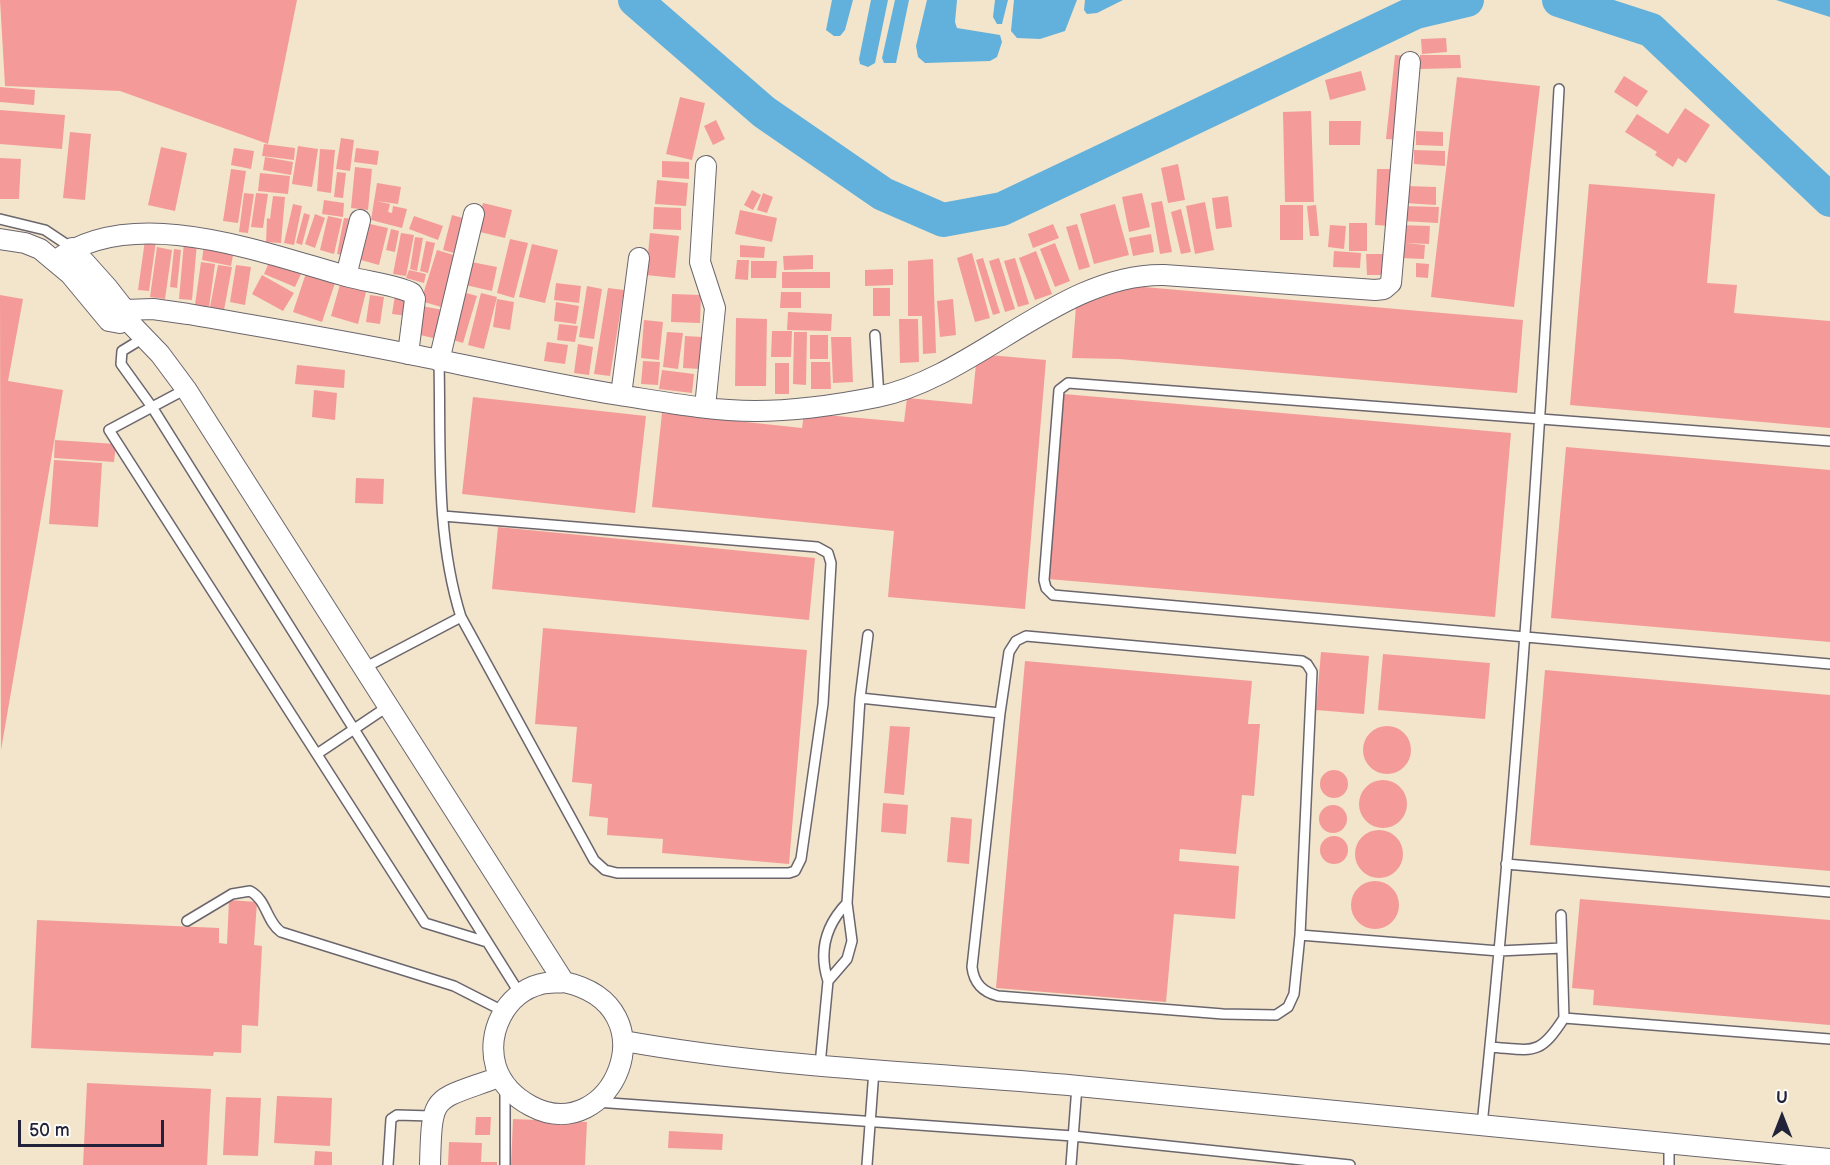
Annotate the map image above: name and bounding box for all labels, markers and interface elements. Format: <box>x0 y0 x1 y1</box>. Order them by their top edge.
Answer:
north arrow <box>1752 1087 1812 1147</box>
text: U <box>1776 1089 1788 1108</box>
scale bar <box>21 1108 166 1146</box>
text: 50 m <box>29 1120 70 1141</box>

